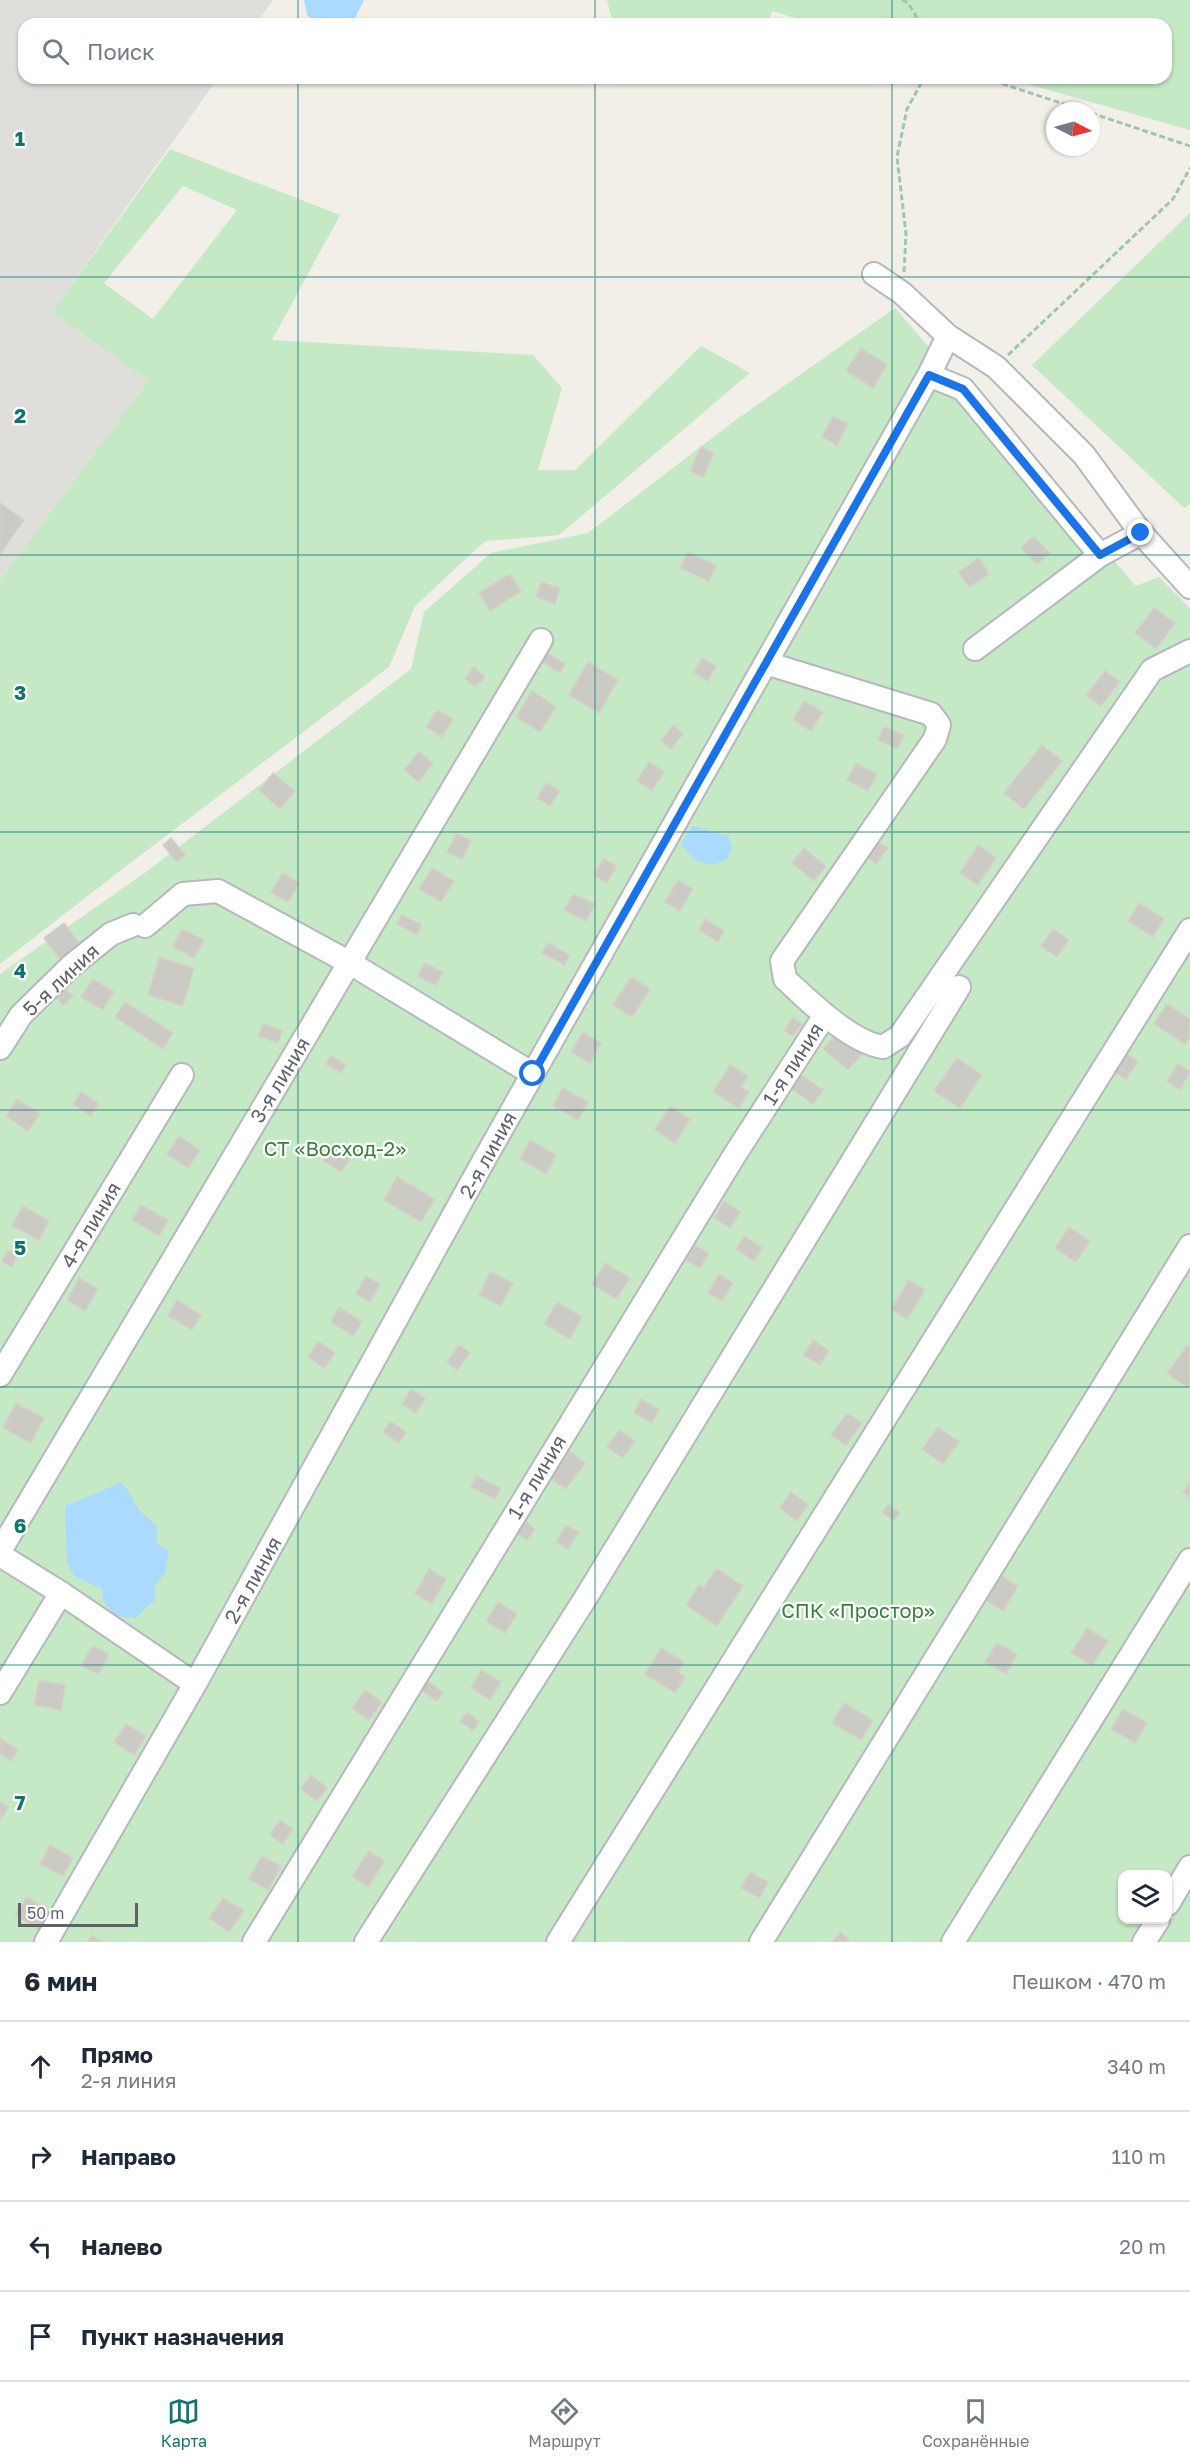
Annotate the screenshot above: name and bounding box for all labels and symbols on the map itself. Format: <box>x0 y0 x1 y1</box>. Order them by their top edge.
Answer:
north arrow <box>1046 102 1100 156</box>
text: 1 <box>15 126 25 150</box>
text: 2 <box>14 403 26 427</box>
route end <box>1127 519 1153 545</box>
text: 3 <box>14 680 26 704</box>
street label: 5-я линия <box>17 938 103 1021</box>
text: 4 <box>14 958 26 982</box>
street label: 1-я линия <box>757 1018 828 1109</box>
street label: 3-я линия <box>244 1032 314 1127</box>
route start <box>519 1060 545 1086</box>
street label: 2-я линия <box>454 1107 521 1202</box>
park label: СТ «Восход-2» <box>264 1136 406 1160</box>
street label: 4-я линия <box>55 1177 125 1272</box>
text: 5 <box>14 1235 26 1259</box>
street label: 1-я линия <box>502 1430 570 1523</box>
text: 6 <box>14 1513 26 1537</box>
street label: 2-я линия <box>219 1532 286 1627</box>
park label: СПК «Простор» <box>781 1598 935 1622</box>
text: 7 <box>15 1790 26 1814</box>
scale bar <box>18 1900 138 1928</box>

